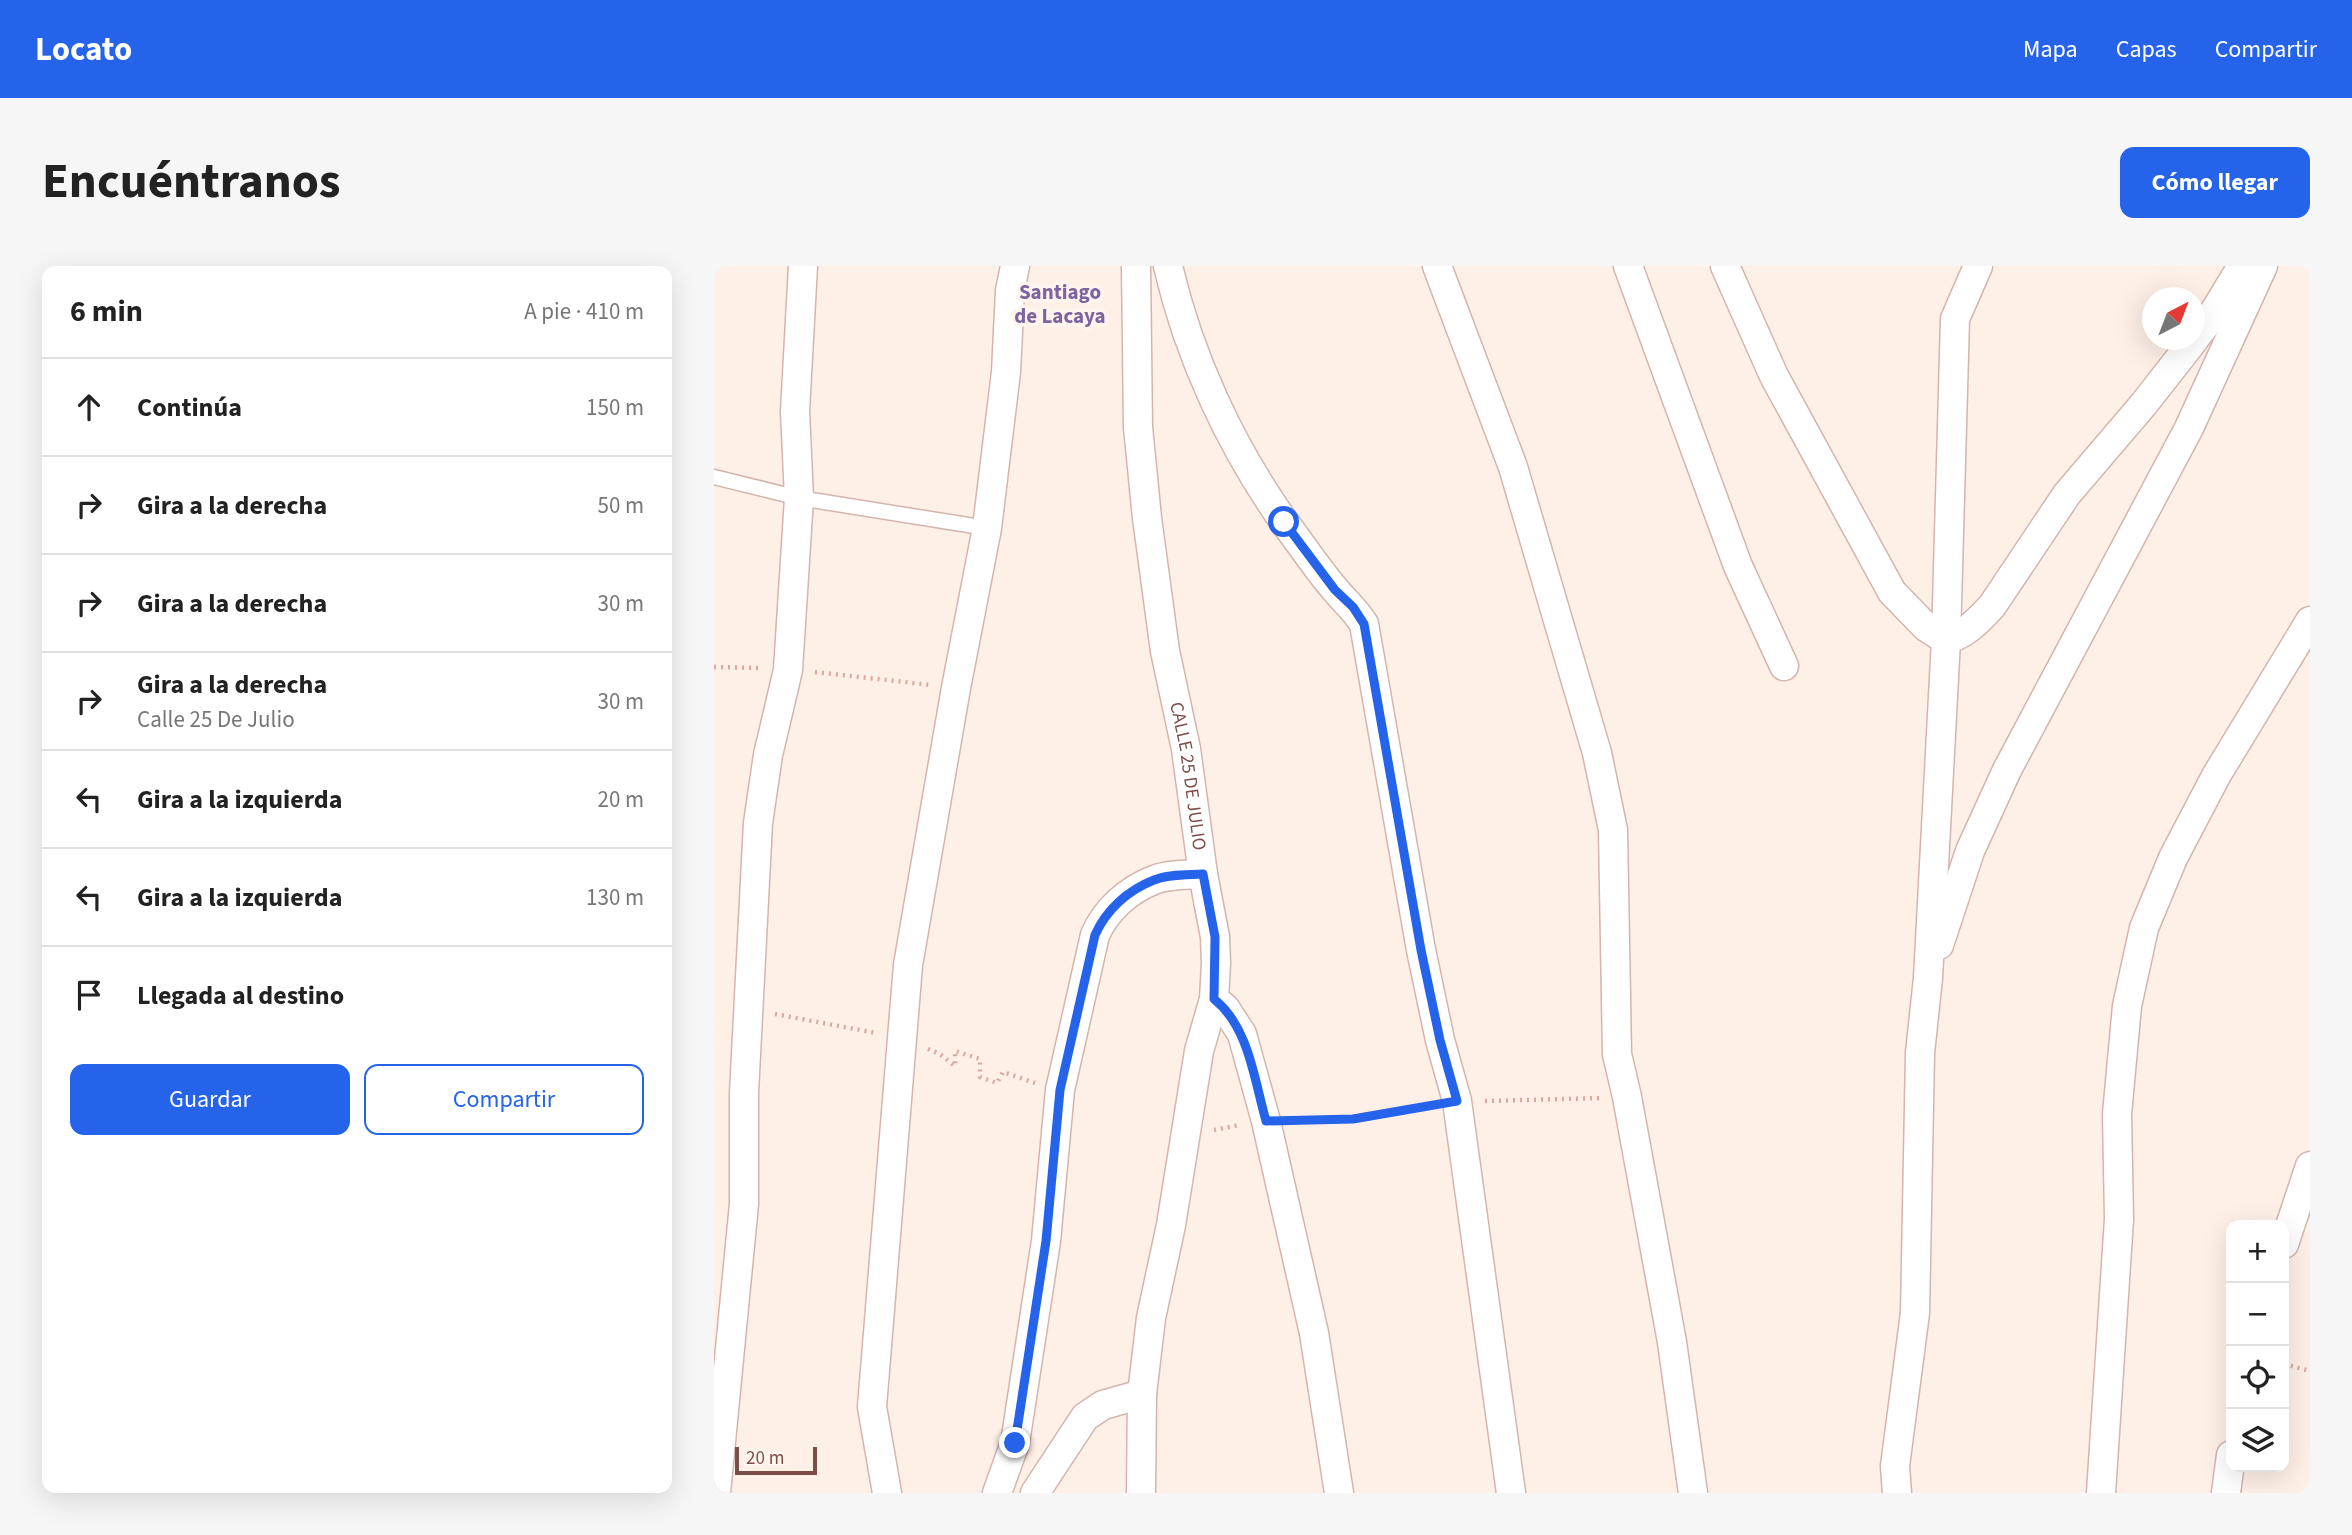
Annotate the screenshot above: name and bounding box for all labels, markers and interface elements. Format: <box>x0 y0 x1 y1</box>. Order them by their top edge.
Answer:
text: Locato <box>35 26 132 73</box>
text: Mapa <box>2023 32 2078 67</box>
text: Capas <box>2116 32 2177 67</box>
text: Compartir <box>2215 32 2317 67</box>
text: Encuéntranos <box>42 147 340 217</box>
button: Cómo llegar <box>2120 147 2310 218</box>
district label: Santiago de Lacaya <box>1014 277 1106 331</box>
north arrow <box>2142 287 2205 350</box>
text: 6 min <box>70 290 143 333</box>
text: A pie · 410 m <box>524 295 644 328</box>
icon: ahead <box>70 388 108 426</box>
text: Continúa <box>137 389 242 426</box>
text: 150 m <box>586 391 644 424</box>
icon: right <box>70 486 108 524</box>
text: Gira a la derecha <box>137 487 327 524</box>
text: 50 m <box>597 489 644 522</box>
route start <box>1268 506 1299 537</box>
icon: right <box>70 584 108 622</box>
text: Gira a la derecha <box>137 585 327 622</box>
text: 30 m <box>597 587 644 620</box>
text: Gira a la derecha <box>137 666 327 703</box>
icon: right <box>70 682 108 720</box>
text: 30 m <box>597 685 644 718</box>
street label: CALLE 25 DE JULIO <box>1163 699 1213 852</box>
text: Calle 25 De Julio <box>137 703 295 736</box>
icon: left <box>70 780 108 818</box>
text: Gira a la izquierda <box>137 781 342 818</box>
text: 20 m <box>597 783 644 816</box>
icon: left <box>70 878 108 916</box>
text: Gira a la izquierda <box>137 879 342 916</box>
text: 130 m <box>586 881 644 914</box>
icon: arrive <box>70 976 108 1014</box>
text: Llegada al destino <box>137 977 344 1014</box>
button: Guardar <box>70 1064 350 1135</box>
button: Compartir <box>364 1064 644 1135</box>
map controls <box>2226 1220 2289 1472</box>
button: + <box>2226 1220 2289 1283</box>
button: − <box>2226 1283 2289 1346</box>
button: locate <box>2226 1346 2289 1409</box>
button: layers <box>2226 1409 2289 1472</box>
route end <box>999 1427 1030 1458</box>
scale bar <box>735 1444 817 1476</box>
text: 20 m <box>746 1445 784 1472</box>

